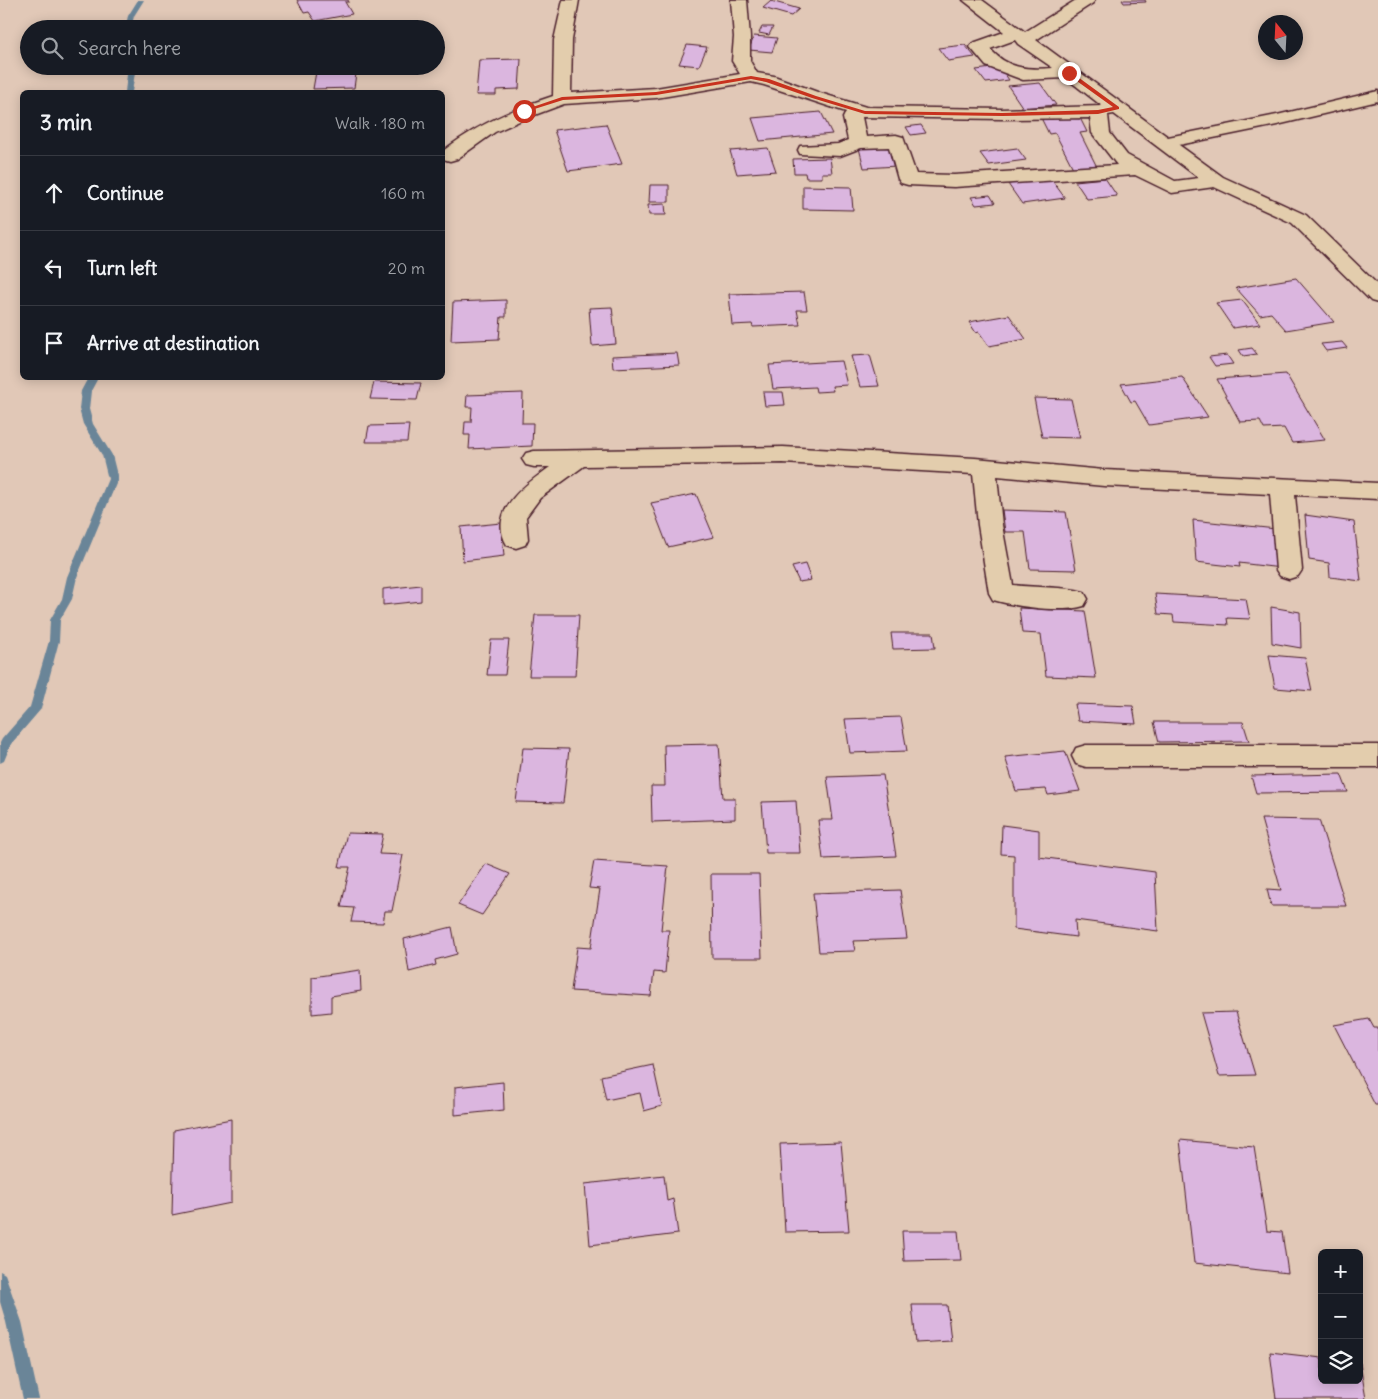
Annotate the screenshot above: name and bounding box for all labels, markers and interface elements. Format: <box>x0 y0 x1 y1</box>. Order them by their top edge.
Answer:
north arrow <box>1258 15 1303 60</box>
search box <box>20 20 445 75</box>
icon: search <box>38 34 66 62</box>
text: Search here <box>78 36 181 60</box>
route end <box>1058 62 1081 85</box>
route start <box>513 100 536 123</box>
text: 3 min <box>40 109 92 136</box>
text: Walk · 180 m <box>335 113 425 133</box>
icon: ahead <box>40 179 68 207</box>
text: Continue <box>87 181 164 205</box>
text: 160 m <box>381 183 425 203</box>
icon: left <box>40 254 68 282</box>
text: Turn left <box>87 256 157 280</box>
text: 20 m <box>388 258 425 278</box>
icon: arrive <box>40 329 68 357</box>
text: Arrive at destination <box>87 331 260 355</box>
map controls <box>1318 1249 1363 1384</box>
button: + <box>1318 1249 1363 1294</box>
button: − <box>1318 1294 1363 1339</box>
button: layers <box>1318 1339 1363 1384</box>

